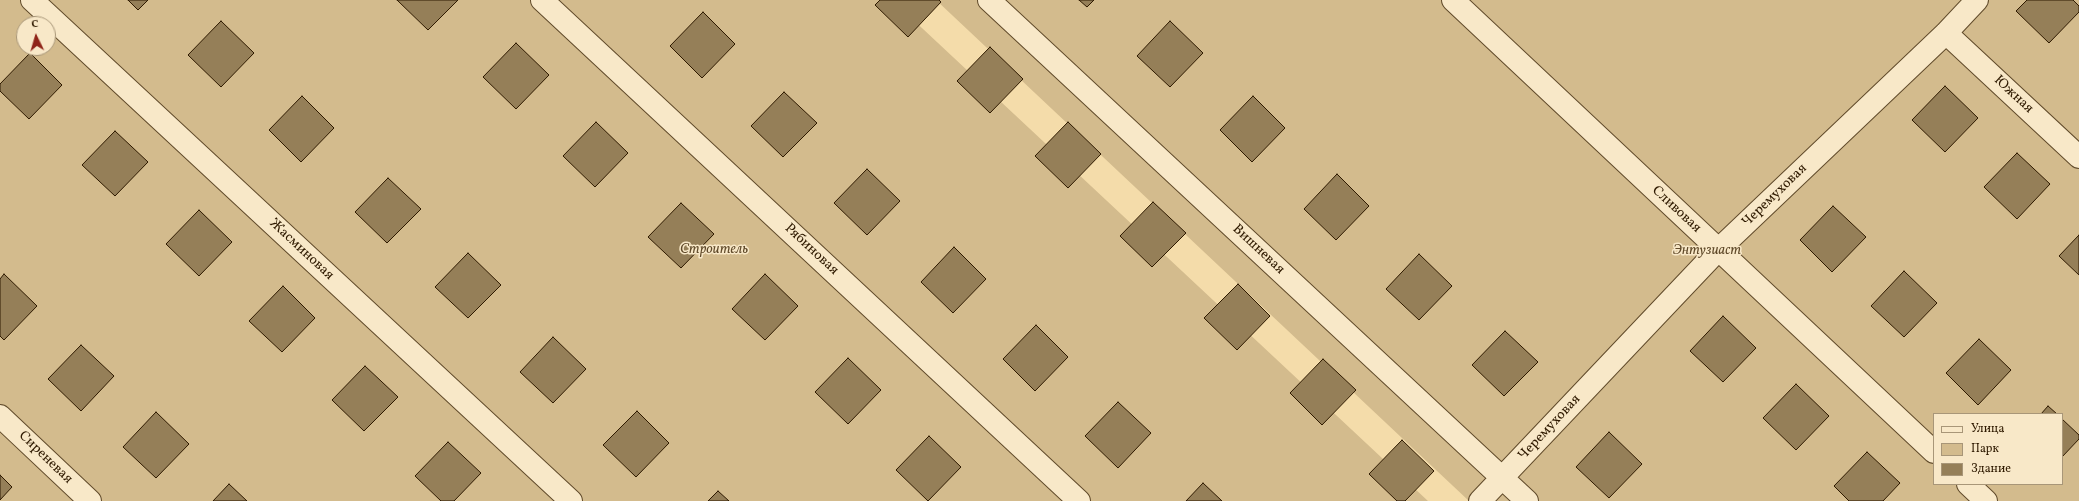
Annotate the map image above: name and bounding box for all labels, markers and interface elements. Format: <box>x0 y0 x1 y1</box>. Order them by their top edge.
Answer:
north arrow <box>16 16 56 56</box>
text: С <box>31 17 39 32</box>
street label: Южная <box>1990 72 2036 118</box>
street label: Черемуховая <box>1739 161 1811 231</box>
street label: Сливовая <box>1648 183 1704 237</box>
street label: Жасминовая <box>265 216 337 284</box>
street label: Рябиновая <box>780 221 842 279</box>
street label: Вишневая <box>1228 222 1288 278</box>
park label: Строитель <box>680 242 748 258</box>
park label: Энтузиаст <box>1673 243 1741 259</box>
street label: Черемуховая <box>1515 392 1585 464</box>
legend <box>1933 413 2063 485</box>
text: Улица <box>1971 421 2004 437</box>
street label: Сиреневая <box>14 428 76 488</box>
text: Парк <box>1971 441 1999 457</box>
text: Здание <box>1971 461 2011 477</box>

